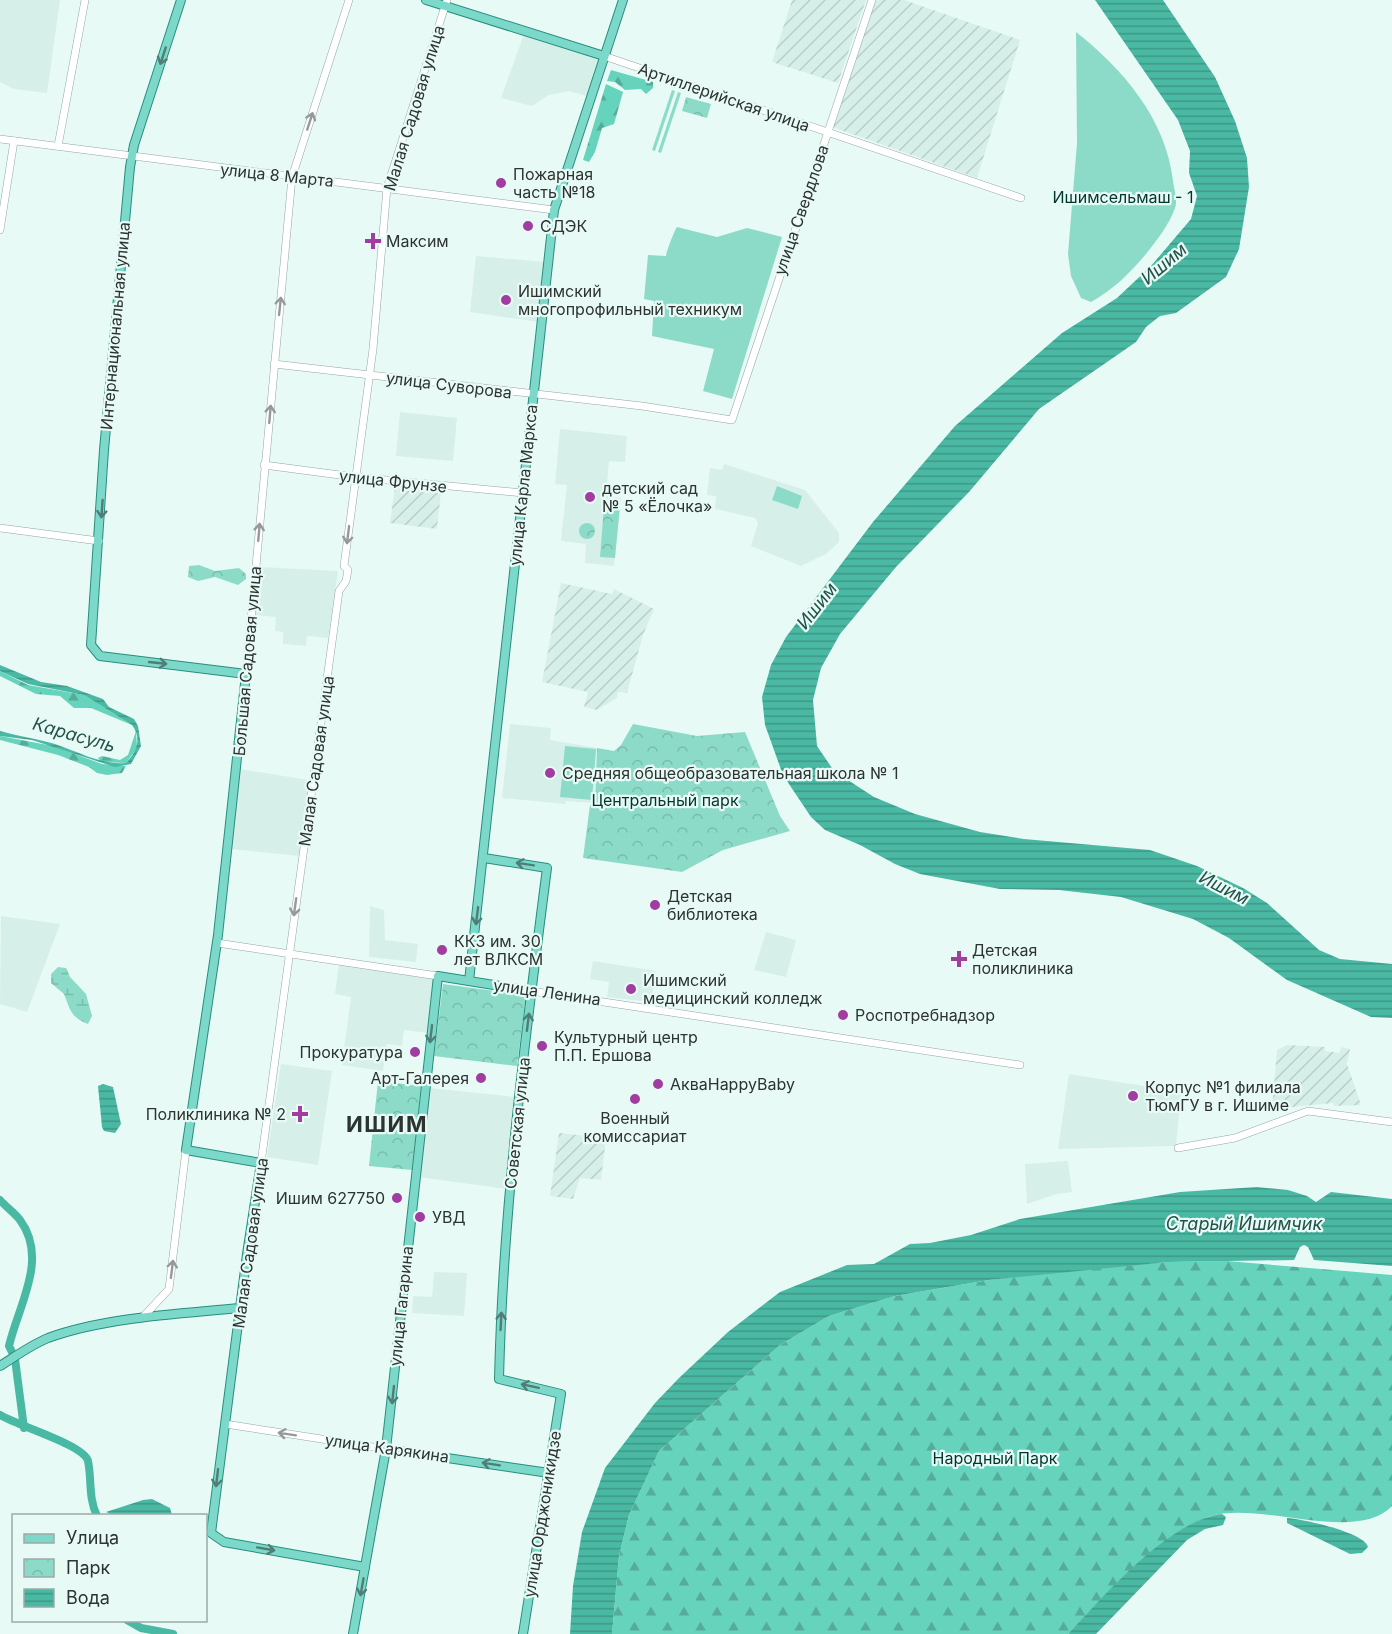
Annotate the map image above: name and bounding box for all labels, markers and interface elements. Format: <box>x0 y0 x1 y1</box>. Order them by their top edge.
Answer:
street label: Малая Садовая улица <box>379 23 449 193</box>
one-way arrow <box>157 46 168 65</box>
street label: Артиллерийская улица <box>636 58 812 136</box>
one-way arrow <box>305 112 316 131</box>
street label: улица Свердлова <box>769 142 833 278</box>
street label: улица 8 Марта <box>219 159 335 191</box>
place label: Пожарная часть №18 <box>513 164 595 202</box>
marker: Пожарная часть №18 <box>494 176 508 190</box>
park label: Ишимсельмаш - 1 <box>1053 187 1193 207</box>
place label: СДЭК <box>540 216 587 236</box>
marker: СДЭК <box>521 219 535 233</box>
street label: Интернациональная улица <box>96 221 134 431</box>
place label: Максим <box>386 231 449 251</box>
marker: Максим <box>364 232 382 250</box>
water label: Ишим <box>1137 238 1191 289</box>
place label: Ишимский многопрофильный техникум <box>518 281 742 319</box>
marker: Ишимский многопрофильный техникум <box>499 293 513 307</box>
one-way arrow <box>275 296 286 316</box>
street label: улица Суворова <box>385 367 513 403</box>
street label: улица Карла Маркса <box>505 403 541 567</box>
one-way arrow <box>265 405 276 425</box>
street label: улица Фрунзе <box>338 465 448 497</box>
place label: детский сад № 5 «Ёлочка» <box>602 478 712 516</box>
marker: детский сад № 5 «Ёлочка» <box>583 490 597 504</box>
one-way arrow <box>96 498 107 518</box>
one-way arrow <box>254 522 265 542</box>
one-way arrow <box>342 525 353 545</box>
street label: Большая Садовая улица <box>229 565 265 757</box>
water label: Ишим <box>792 578 841 633</box>
one-way arrow <box>148 657 168 668</box>
street label: Малая Садовая улица <box>294 674 338 848</box>
water label: Карасуль <box>30 713 118 756</box>
place label: Средняя общеобразовательная школа № 1 <box>562 763 898 783</box>
marker: Средняя общеобразовательная школа № 1 <box>543 766 557 780</box>
park label: Центральный парк <box>591 790 739 810</box>
one-way arrow <box>515 859 535 870</box>
water label: Ишим <box>1196 866 1253 909</box>
place label: Детская библиотека <box>667 886 758 924</box>
one-way arrow <box>290 896 301 916</box>
marker: Детская библиотека <box>648 898 662 912</box>
one-way arrow <box>471 906 482 925</box>
place label: ККЗ им. 30 лет ВЛКСМ <box>454 931 543 969</box>
place label: Детская поликлиника <box>972 940 1074 978</box>
marker: ККЗ им. 30 лет ВЛКСМ <box>435 943 449 957</box>
marker: Детская поликлиника <box>950 950 968 968</box>
place label: Ишимский медицинский колледж <box>643 970 823 1008</box>
street label: улица Ленина <box>492 975 602 1009</box>
marker: Ишимский медицинский колледж <box>624 982 638 996</box>
place label: Роспотребнадзор <box>855 1005 995 1025</box>
marker: Роспотребнадзор <box>836 1008 850 1022</box>
one-way arrow <box>522 1013 533 1033</box>
one-way arrow <box>425 1023 436 1043</box>
place label: Культурный центр П.П. Ершова <box>554 1027 698 1065</box>
marker: Культурный центр П.П. Ершова <box>535 1039 549 1053</box>
place label: Прокуратура <box>299 1042 403 1062</box>
marker: Прокуратура <box>408 1045 422 1059</box>
street label: Советская улица <box>500 1056 534 1190</box>
place label: Арт-Галерея <box>370 1068 469 1088</box>
marker: Арт-Галерея <box>474 1071 488 1085</box>
place label: АкваHappyBaby <box>670 1074 795 1094</box>
marker: АкваHappyBaby <box>651 1077 665 1091</box>
place label: Корпус №1 филиала ТюмГУ в г. Ишиме <box>1145 1077 1301 1115</box>
marker: Корпус №1 филиала ТюмГУ в г. Ишиме <box>1126 1089 1140 1103</box>
marker: Военный комиссариат <box>628 1092 642 1106</box>
place label: Поликлиника № 2 <box>146 1104 286 1124</box>
marker: Поликлиника № 2 <box>291 1105 309 1123</box>
place label: Военный комиссариат <box>584 1108 687 1146</box>
district label: ИШИМ <box>346 1111 428 1137</box>
street label: Малая Садовая улица <box>228 1156 272 1330</box>
place label: Ишим 627750 <box>276 1188 385 1208</box>
marker: Ишим 627750 <box>390 1191 404 1205</box>
place label: УВД <box>432 1207 466 1227</box>
marker: УВД <box>413 1210 427 1224</box>
water label: Старый Ишимчик <box>1166 1213 1323 1234</box>
street label: улица Гагарина <box>385 1245 417 1367</box>
one-way arrow <box>167 1259 178 1279</box>
one-way arrow <box>495 1311 506 1331</box>
one-way arrow <box>521 1380 541 1391</box>
one-way arrow <box>387 1384 398 1404</box>
one-way arrow <box>277 1428 297 1439</box>
street label: улица Карякина <box>324 1429 450 1467</box>
street label: улица Орджоникидзе <box>519 1429 565 1599</box>
park label: Народный Парк <box>933 1448 1058 1468</box>
one-way arrow <box>482 1458 501 1469</box>
one-way arrow <box>212 1468 223 1488</box>
legend <box>12 1514 207 1622</box>
text: Улица <box>66 1527 119 1548</box>
one-way arrow <box>255 1544 275 1555</box>
text: Парк <box>66 1557 111 1578</box>
one-way arrow <box>356 1577 367 1596</box>
text: Вода <box>66 1587 110 1608</box>

